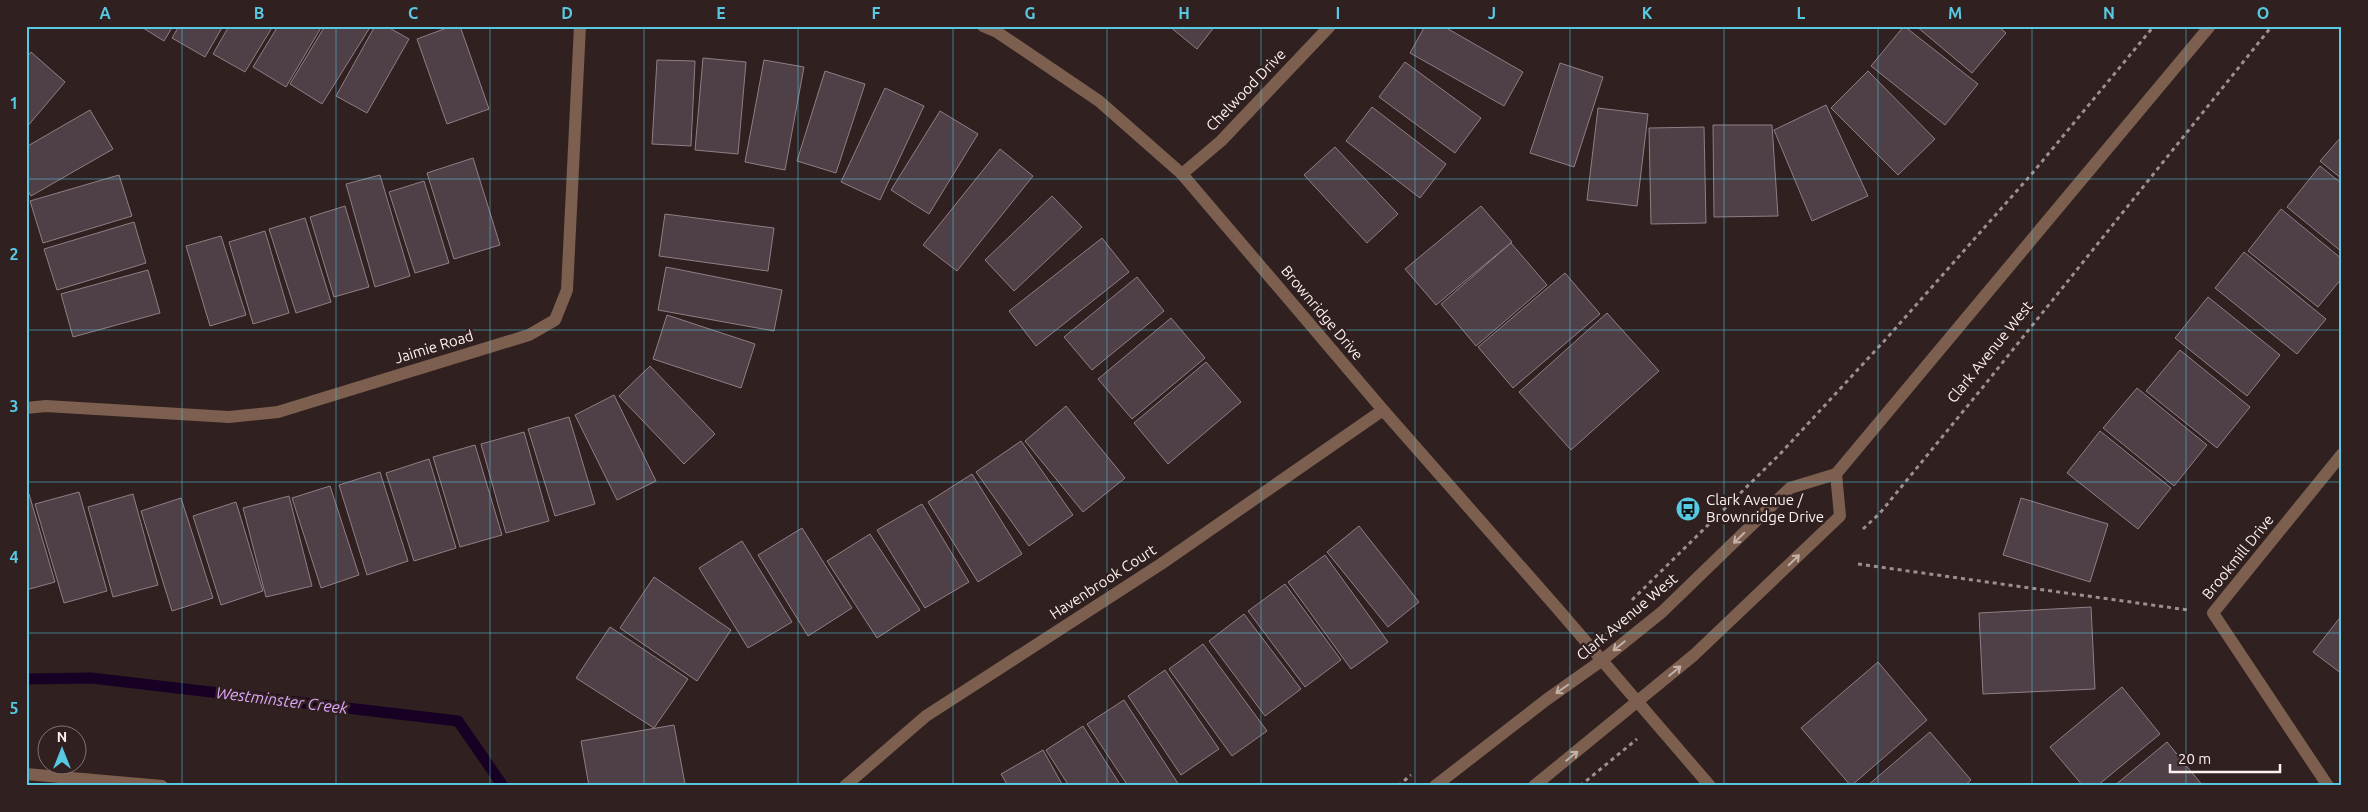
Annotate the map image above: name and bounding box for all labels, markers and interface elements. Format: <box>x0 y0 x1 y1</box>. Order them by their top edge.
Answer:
text: A <box>99 4 111 22</box>
text: B <box>254 4 264 22</box>
text: C <box>408 4 418 22</box>
text: D <box>561 4 573 22</box>
text: E <box>716 4 726 22</box>
text: F <box>872 4 881 22</box>
text: G <box>1024 4 1036 22</box>
text: H <box>1178 4 1190 22</box>
text: I <box>1336 4 1340 22</box>
text: J <box>1488 4 1496 22</box>
text: K <box>1642 4 1653 22</box>
text: L <box>1797 4 1806 22</box>
text: M <box>1948 4 1962 22</box>
text: N <box>2103 4 2115 22</box>
text: O <box>2257 4 2269 22</box>
street label: Chelwood Drive <box>1202 45 1289 134</box>
text: 1 <box>9 94 19 112</box>
text: 2 <box>9 245 19 263</box>
street label: Brownridge Drive <box>1278 262 1367 363</box>
street label: Clark Avenue West <box>1943 297 2036 406</box>
street label: Jaimie Road <box>392 326 475 367</box>
text: 3 <box>9 397 19 415</box>
place label: Clark Avenue / Brownridge Drive <box>1706 491 1824 525</box>
bus stop icon: Clark Avenue / Brownridge Drive <box>1675 496 1701 522</box>
street label: Brookmill Drive <box>2198 511 2277 602</box>
one-way arrow <box>1734 531 1746 543</box>
street label: Havenbrook Court <box>1046 541 1159 622</box>
text: 4 <box>9 548 19 566</box>
one-way arrow <box>1787 554 1800 566</box>
street label: Clark Avenue West <box>1573 570 1680 664</box>
one-way arrow <box>1613 641 1626 652</box>
one-way arrow <box>1668 666 1681 677</box>
water label: Westminster Creek <box>215 683 350 717</box>
one-way arrow <box>1555 684 1569 694</box>
text: 5 <box>9 699 19 717</box>
north arrow <box>38 724 88 774</box>
text: N <box>57 729 67 745</box>
scale bar <box>2170 742 2280 774</box>
one-way arrow <box>1565 750 1578 761</box>
text: 20 m <box>2178 750 2211 767</box>

